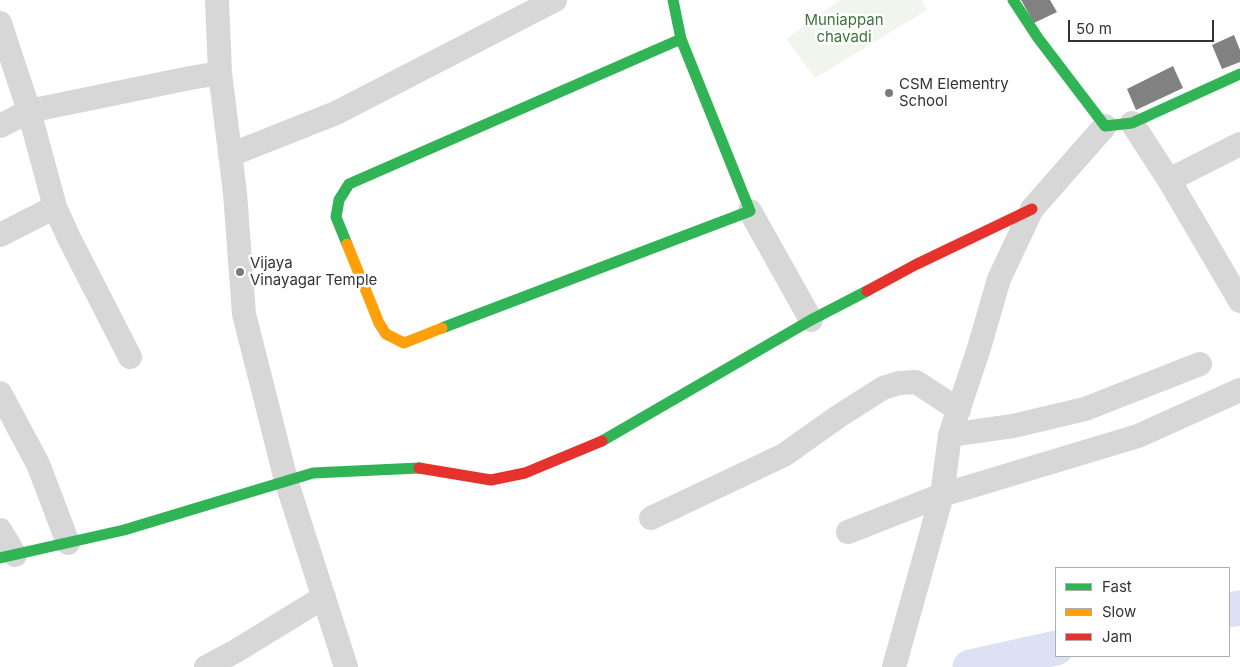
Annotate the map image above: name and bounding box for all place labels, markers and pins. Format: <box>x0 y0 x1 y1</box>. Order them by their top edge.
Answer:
place label: CSM Elementry School <box>899 75 1009 110</box>
marker: CSM Elementry School <box>883 87 895 99</box>
place label: Vijaya Vinayagar Temple <box>250 254 377 289</box>
marker: Vijaya Vinayagar Temple <box>234 266 246 278</box>

